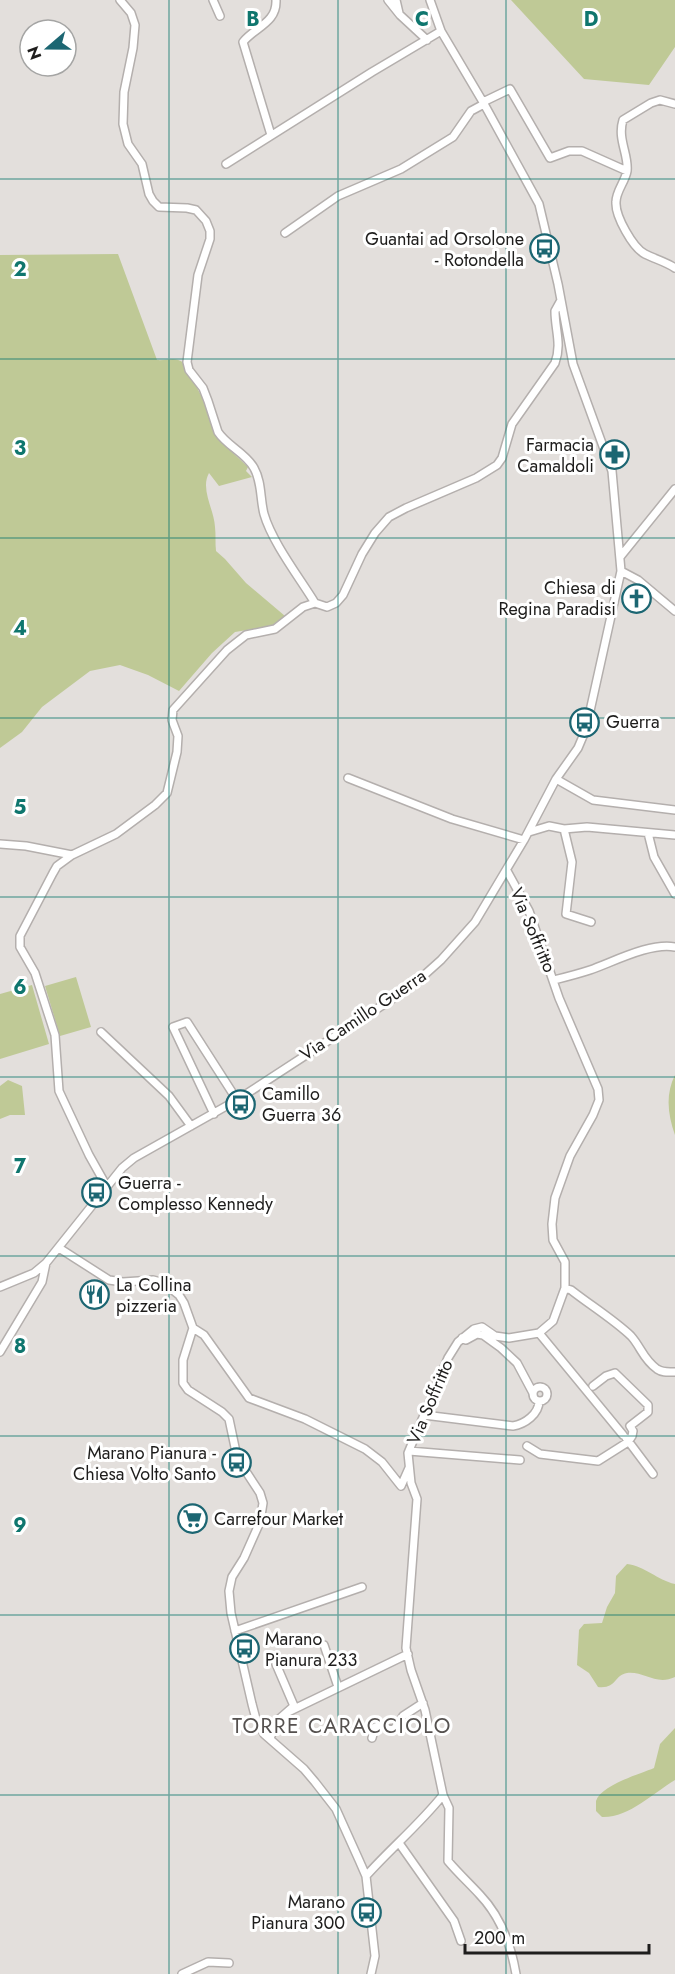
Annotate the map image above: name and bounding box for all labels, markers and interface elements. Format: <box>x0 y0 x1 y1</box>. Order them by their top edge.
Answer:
text: B <box>246 5 260 34</box>
text: C <box>415 5 429 34</box>
text: D <box>584 5 598 34</box>
north arrow <box>18 18 78 78</box>
text: N <box>21 43 47 63</box>
place label: Guantai ad Orsolone - Rotondella <box>365 226 524 273</box>
bus stop icon: Guantai ad Orsolone - Rotondella <box>529 233 561 265</box>
text: 2 <box>13 255 27 284</box>
place label: Farmacia Camaldoli <box>517 432 594 479</box>
text: 3 <box>14 434 26 463</box>
pharmacy icon: Farmacia Camaldoli <box>599 439 631 471</box>
place label: Chiesa di Regina Paradisi <box>499 575 616 622</box>
church icon: Chiesa di Regina Paradisi <box>621 582 653 614</box>
text: 4 <box>13 614 27 643</box>
bus stop icon: Guerra <box>569 706 601 738</box>
place label: Guerra <box>606 709 660 735</box>
text: 5 <box>14 793 27 822</box>
street label: Via Soffritto <box>503 884 563 977</box>
street label: Via Camillo Guerra <box>295 963 431 1067</box>
text: 6 <box>13 973 27 1002</box>
place label: Camillo Guerra 36 <box>262 1081 341 1128</box>
bus stop icon: Camillo Guerra 36 <box>225 1088 257 1120</box>
text: 7 <box>14 1152 27 1181</box>
place label: Guerra - Complesso Kennedy <box>118 1170 273 1217</box>
bus stop icon: Guerra - Complesso Kennedy <box>81 1177 113 1209</box>
place label: La Collina pizzeria <box>116 1272 191 1319</box>
restaurant icon: La Collina pizzeria <box>79 1279 111 1311</box>
text: 8 <box>14 1332 26 1361</box>
street label: Via Soffritto <box>400 1355 460 1448</box>
place label: Marano Pianura - Chiesa Volto Santo <box>73 1440 216 1487</box>
bus stop icon: Marano Pianura - Chiesa Volto Santo <box>221 1447 253 1479</box>
supermarket icon: Carrefour Market <box>177 1503 209 1535</box>
place label: Carrefour Market <box>214 1506 344 1532</box>
text: 9 <box>13 1511 27 1540</box>
place label: Marano Pianura 233 <box>265 1626 357 1673</box>
bus stop icon: Marano Pianura 233 <box>228 1633 260 1665</box>
district label: TORRE CARACCIOLO <box>232 1711 452 1741</box>
place label: Marano Pianura 300 <box>251 1889 345 1936</box>
bus stop icon: Marano Pianura 300 <box>350 1896 382 1928</box>
scale bar <box>465 1917 650 1955</box>
text: 200 m <box>474 1925 525 1951</box>

